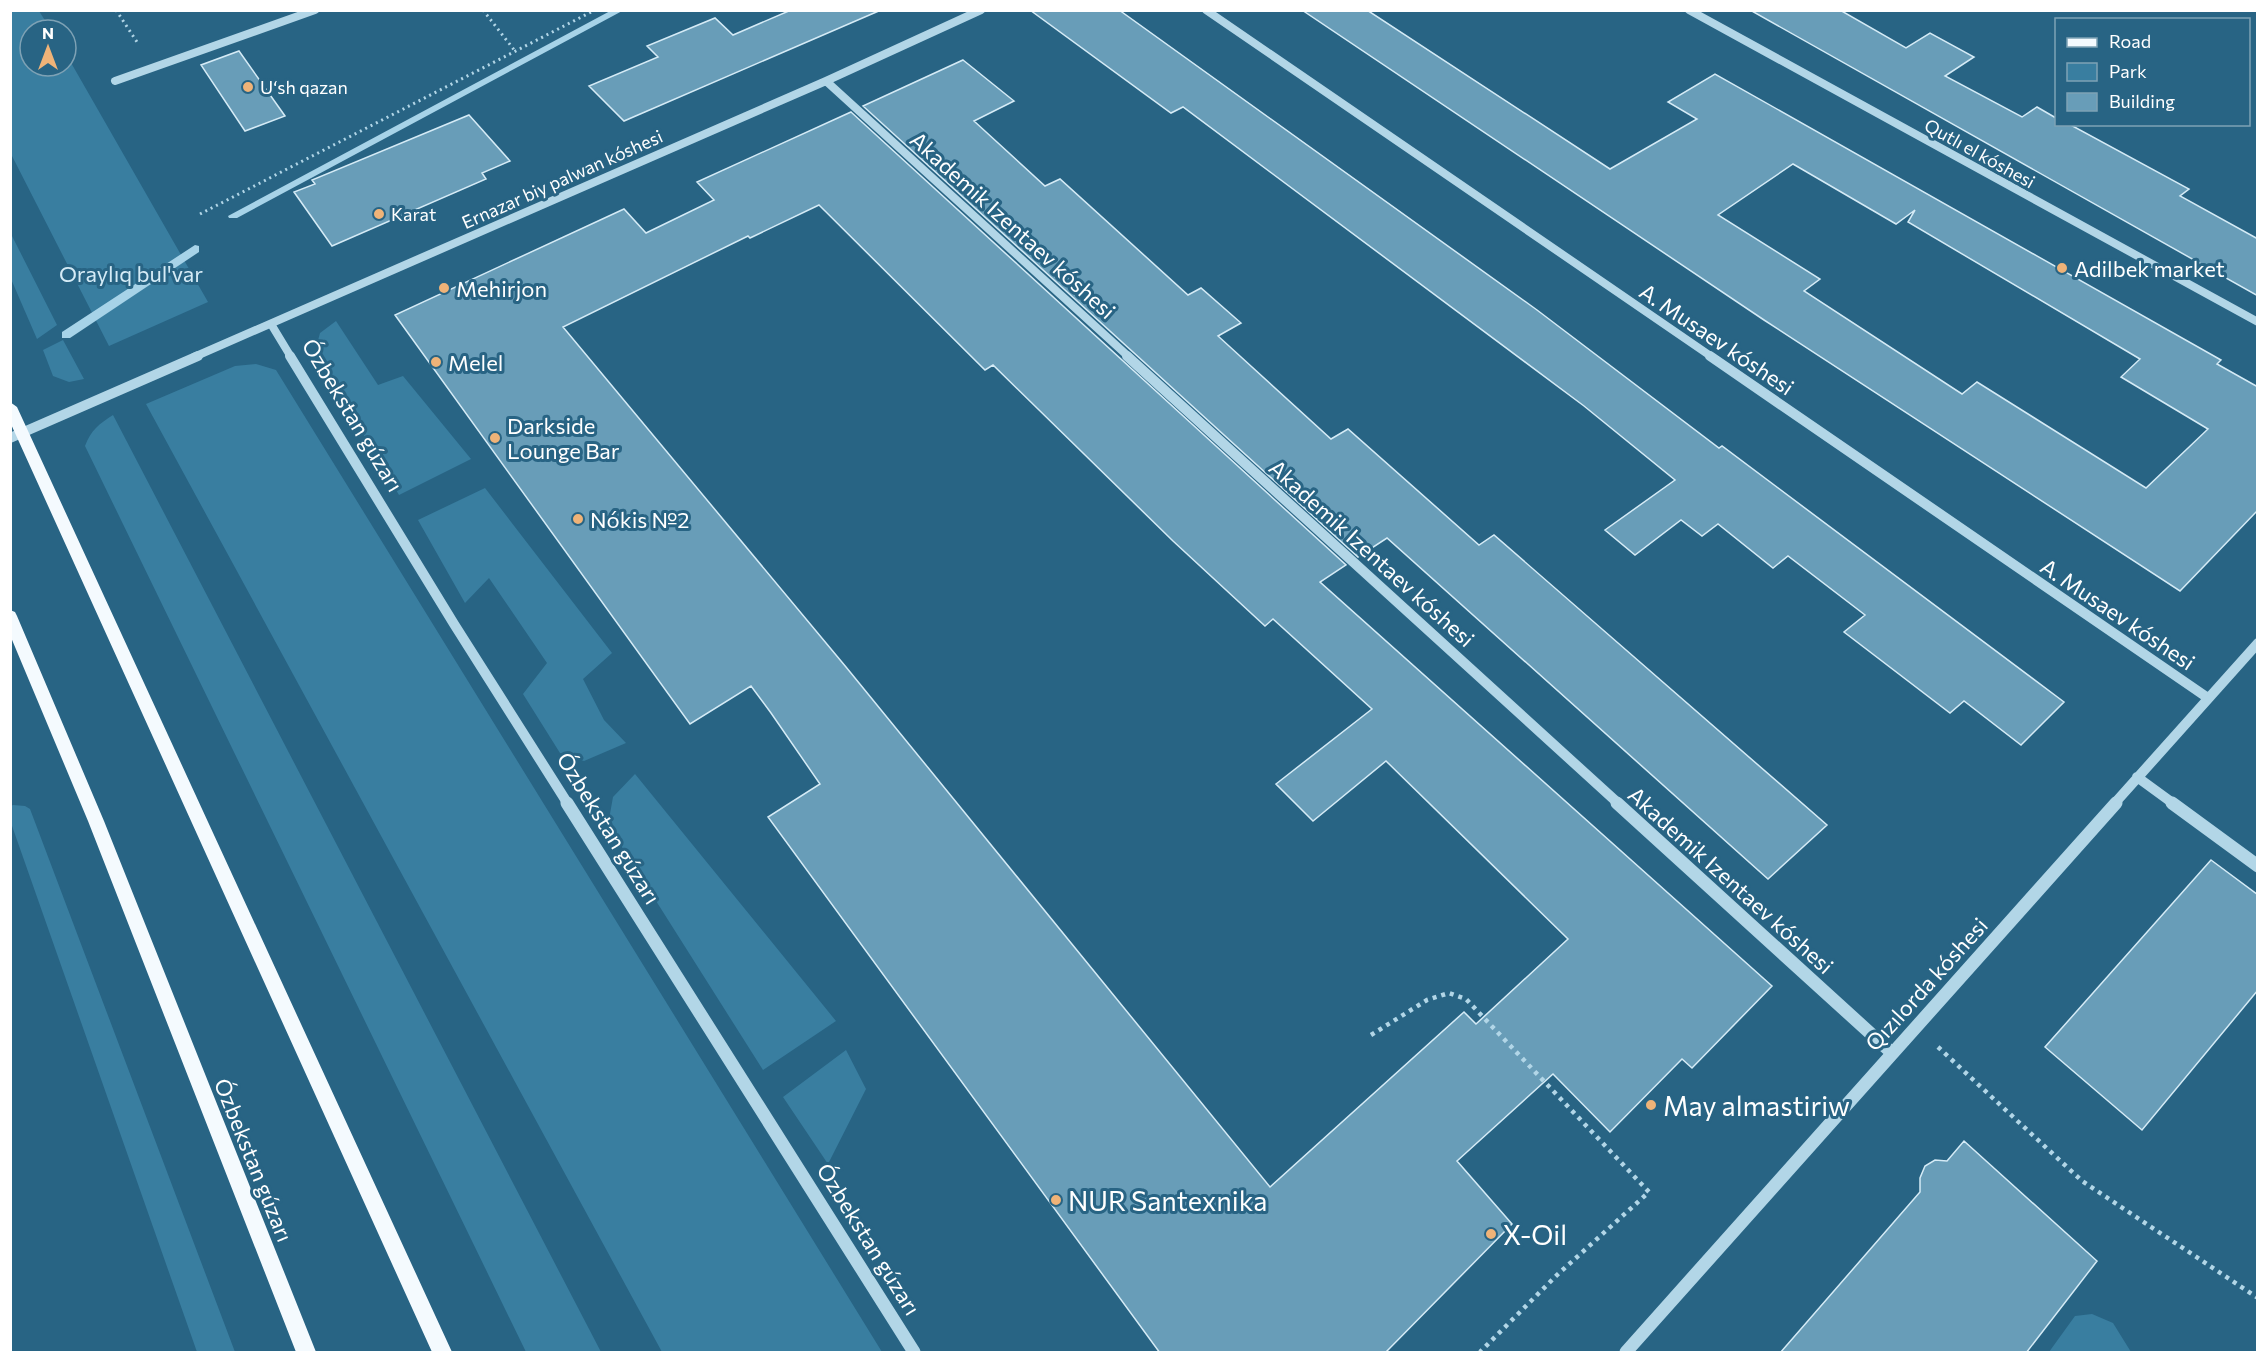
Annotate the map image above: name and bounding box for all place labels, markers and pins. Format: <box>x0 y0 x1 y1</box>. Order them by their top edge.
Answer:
place label: Uʻsh qazan <box>260 76 348 98</box>
marker: Uʻsh qazan <box>241 80 255 94</box>
place label: Karat <box>391 203 436 225</box>
marker: Karat <box>372 207 386 221</box>
place label: Adilbek market <box>2074 255 2225 282</box>
marker: Adilbek market <box>2055 261 2069 275</box>
place label: Mehirjon <box>456 275 547 302</box>
marker: Mehirjon <box>437 281 451 295</box>
place label: Melel <box>448 349 503 376</box>
marker: Melel <box>429 355 443 369</box>
place label: Darkside Lounge Bar <box>507 412 620 464</box>
marker: Darkside Lounge Bar <box>488 431 502 445</box>
place label: Nókis №2 <box>590 506 690 533</box>
marker: Nókis №2 <box>571 512 585 526</box>
place label: May almastiriw <box>1663 1089 1850 1122</box>
marker: May almastiriw <box>1644 1098 1658 1112</box>
place label: NUR Santexnika <box>1068 1184 1267 1217</box>
marker: NUR Santexnika <box>1049 1193 1063 1207</box>
place label: X-Oil <box>1503 1218 1567 1251</box>
marker: X-Oil <box>1484 1227 1498 1241</box>

